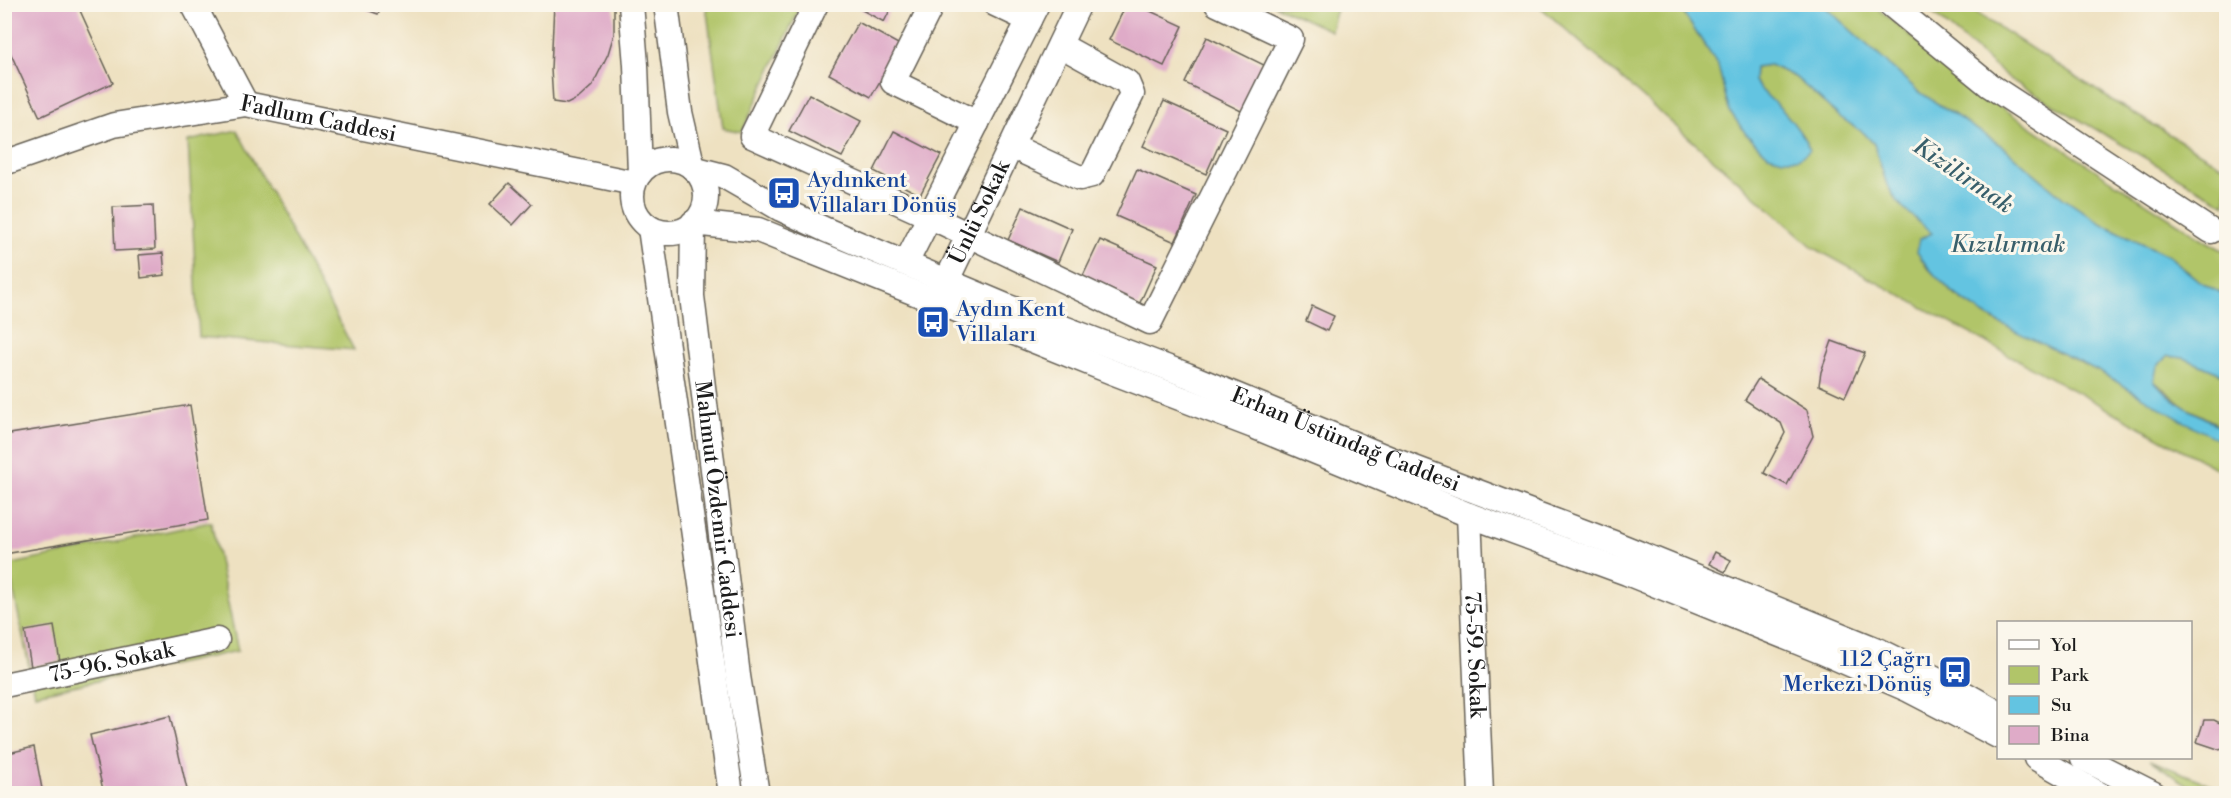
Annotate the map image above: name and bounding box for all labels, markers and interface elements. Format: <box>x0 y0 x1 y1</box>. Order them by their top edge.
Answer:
street label: Fadlum Caddesi <box>238 90 399 148</box>
water label: Kizilirmak <box>1907 131 2019 221</box>
street label: Ünlü Sokak <box>942 155 1016 269</box>
place label: Aydınkent Villaları Dönüş <box>806 167 957 219</box>
bus stop icon: Aydınkent Villaları Dönüş <box>766 175 802 211</box>
water label: Kızılırmak <box>1951 230 2065 260</box>
place label: Aydın Kent Villaları <box>955 296 1066 348</box>
bus stop icon: Aydın Kent Villaları <box>915 304 951 340</box>
street label: Mahmut Özdemir Caddesi <box>689 379 747 640</box>
street label: Erhan Üstündağ Caddesi <box>1227 381 1464 498</box>
street label: 75-59. Sokak <box>1459 591 1491 720</box>
legend <box>1997 621 2192 759</box>
text: Yol <box>2050 634 2078 657</box>
street label: 75-96. Sokak <box>46 636 178 689</box>
place label: 112 Çağrı Merkezi Dönüş <box>1783 646 1932 698</box>
bus stop icon: 112 Çağrı Merkezi Dönüş <box>1937 654 1973 690</box>
text: Park <box>2051 664 2090 687</box>
text: Su <box>2051 694 2072 717</box>
text: Bina <box>2050 724 2090 747</box>

